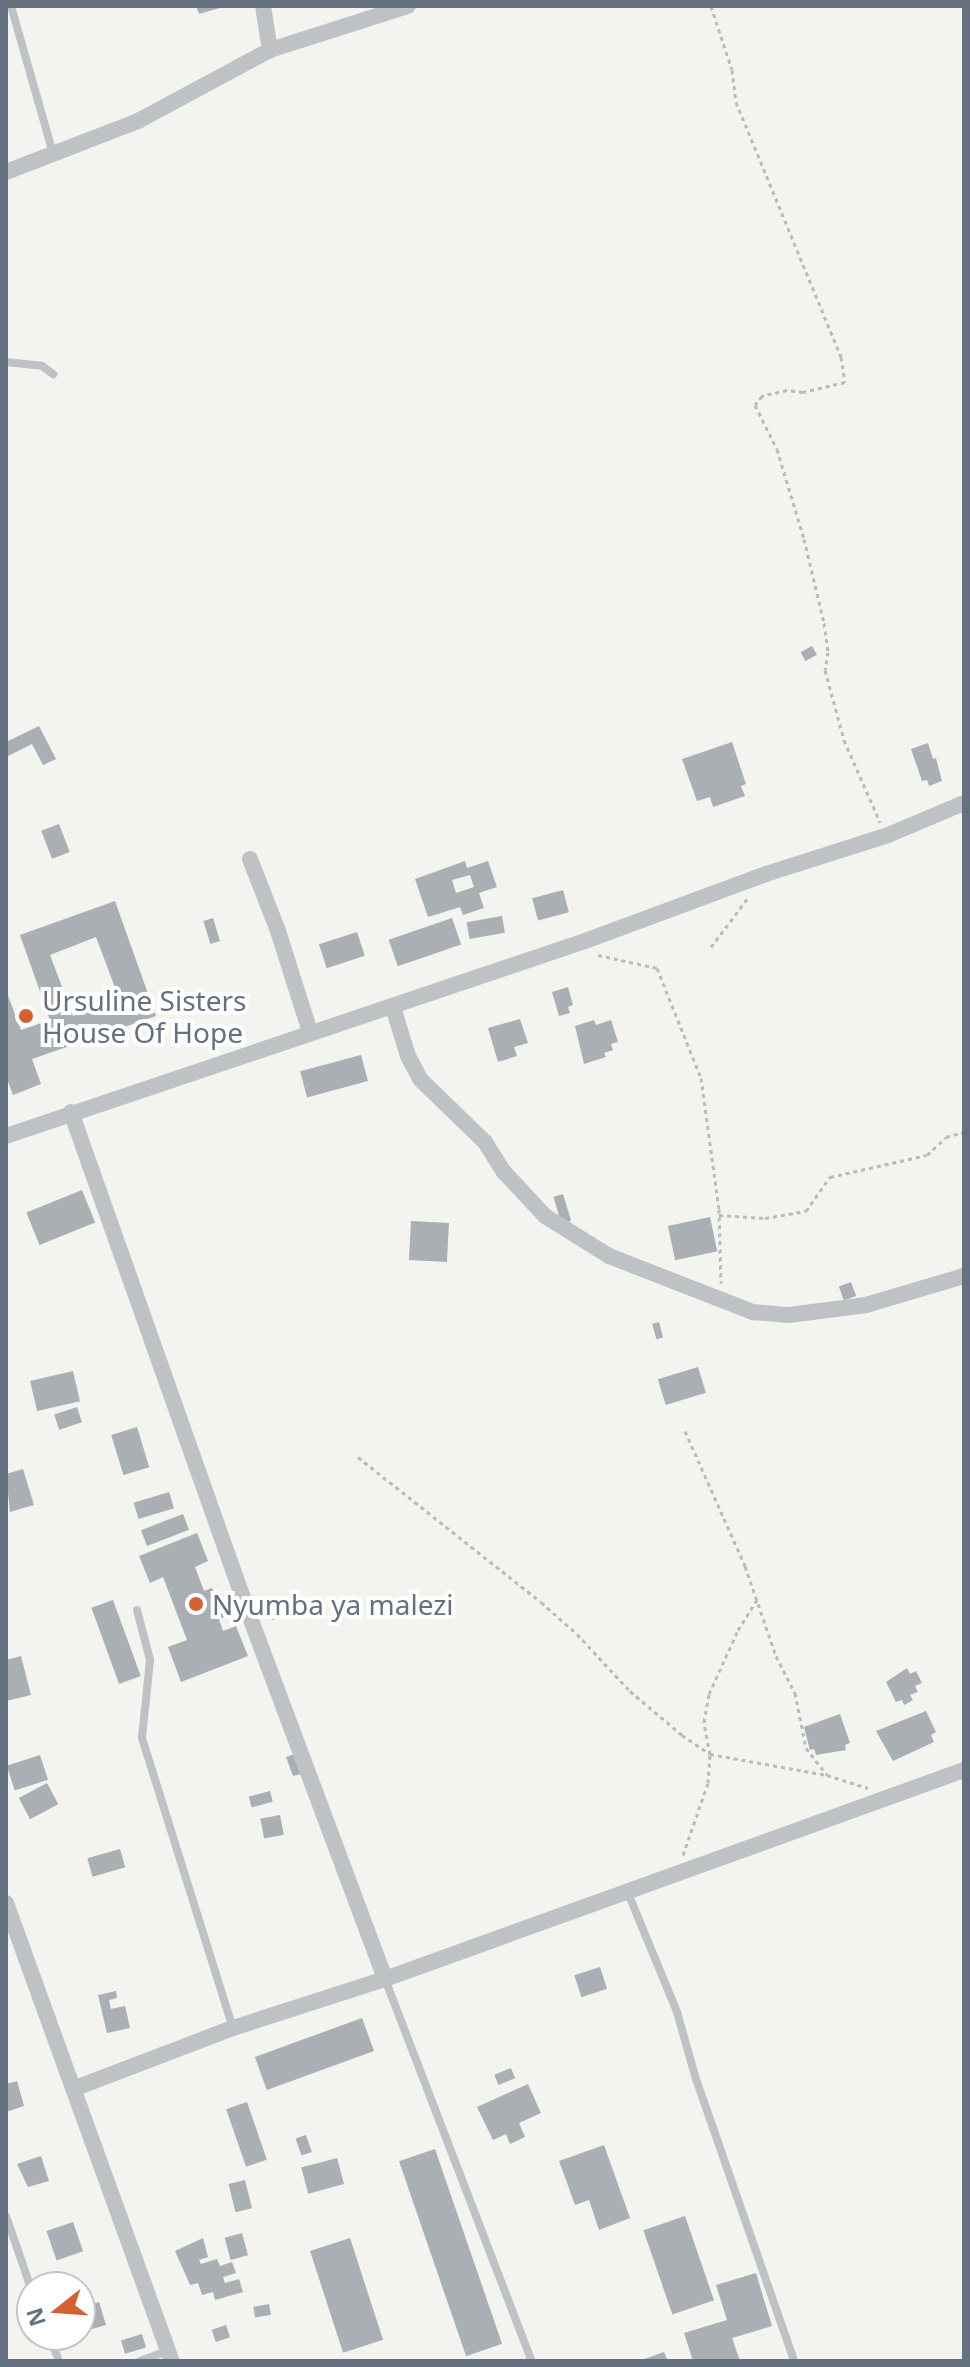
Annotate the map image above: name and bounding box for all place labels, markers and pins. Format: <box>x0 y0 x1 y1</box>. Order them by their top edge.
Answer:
place label: Ursuline Sisters House Of Hope <box>42 983 246 1049</box>
marker: Ursuline Sisters House Of Hope <box>17 1007 35 1025</box>
place label: Nyumba ya malezi <box>212 1587 454 1621</box>
marker: Nyumba ya malezi <box>187 1595 205 1613</box>

